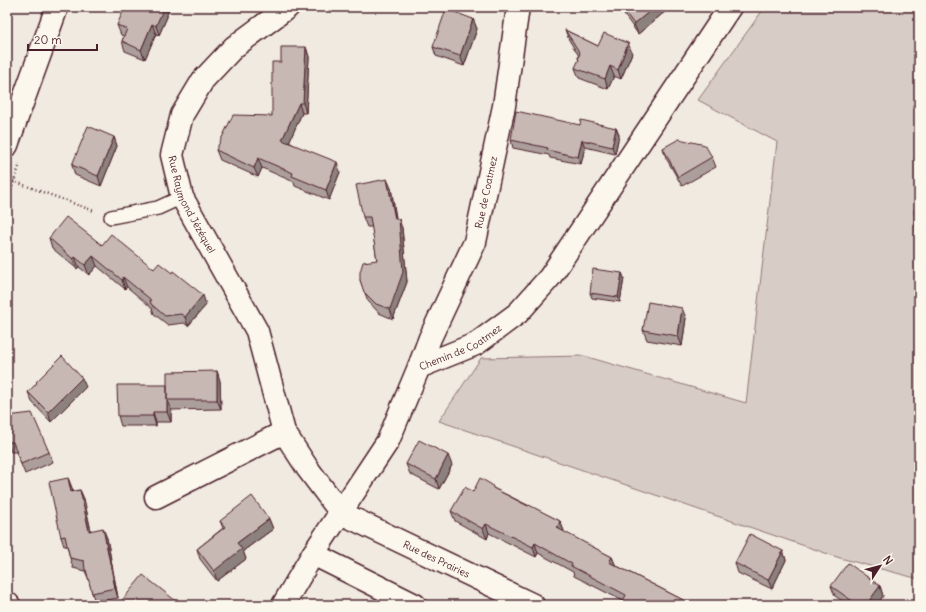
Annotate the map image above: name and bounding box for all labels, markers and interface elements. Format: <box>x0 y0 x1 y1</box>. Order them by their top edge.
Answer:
scale bar <box>28 26 97 52</box>
text: 20 m <box>34 32 62 47</box>
street label: Rue Raymond Jézéquel <box>165 154 218 255</box>
street label: Rue de Coatmez <box>472 155 500 230</box>
street label: Chemin de Coatmez <box>417 321 504 373</box>
street label: Rue des Prairies <box>401 538 472 581</box>
north arrow <box>860 546 900 586</box>
text: N <box>880 553 896 567</box>

